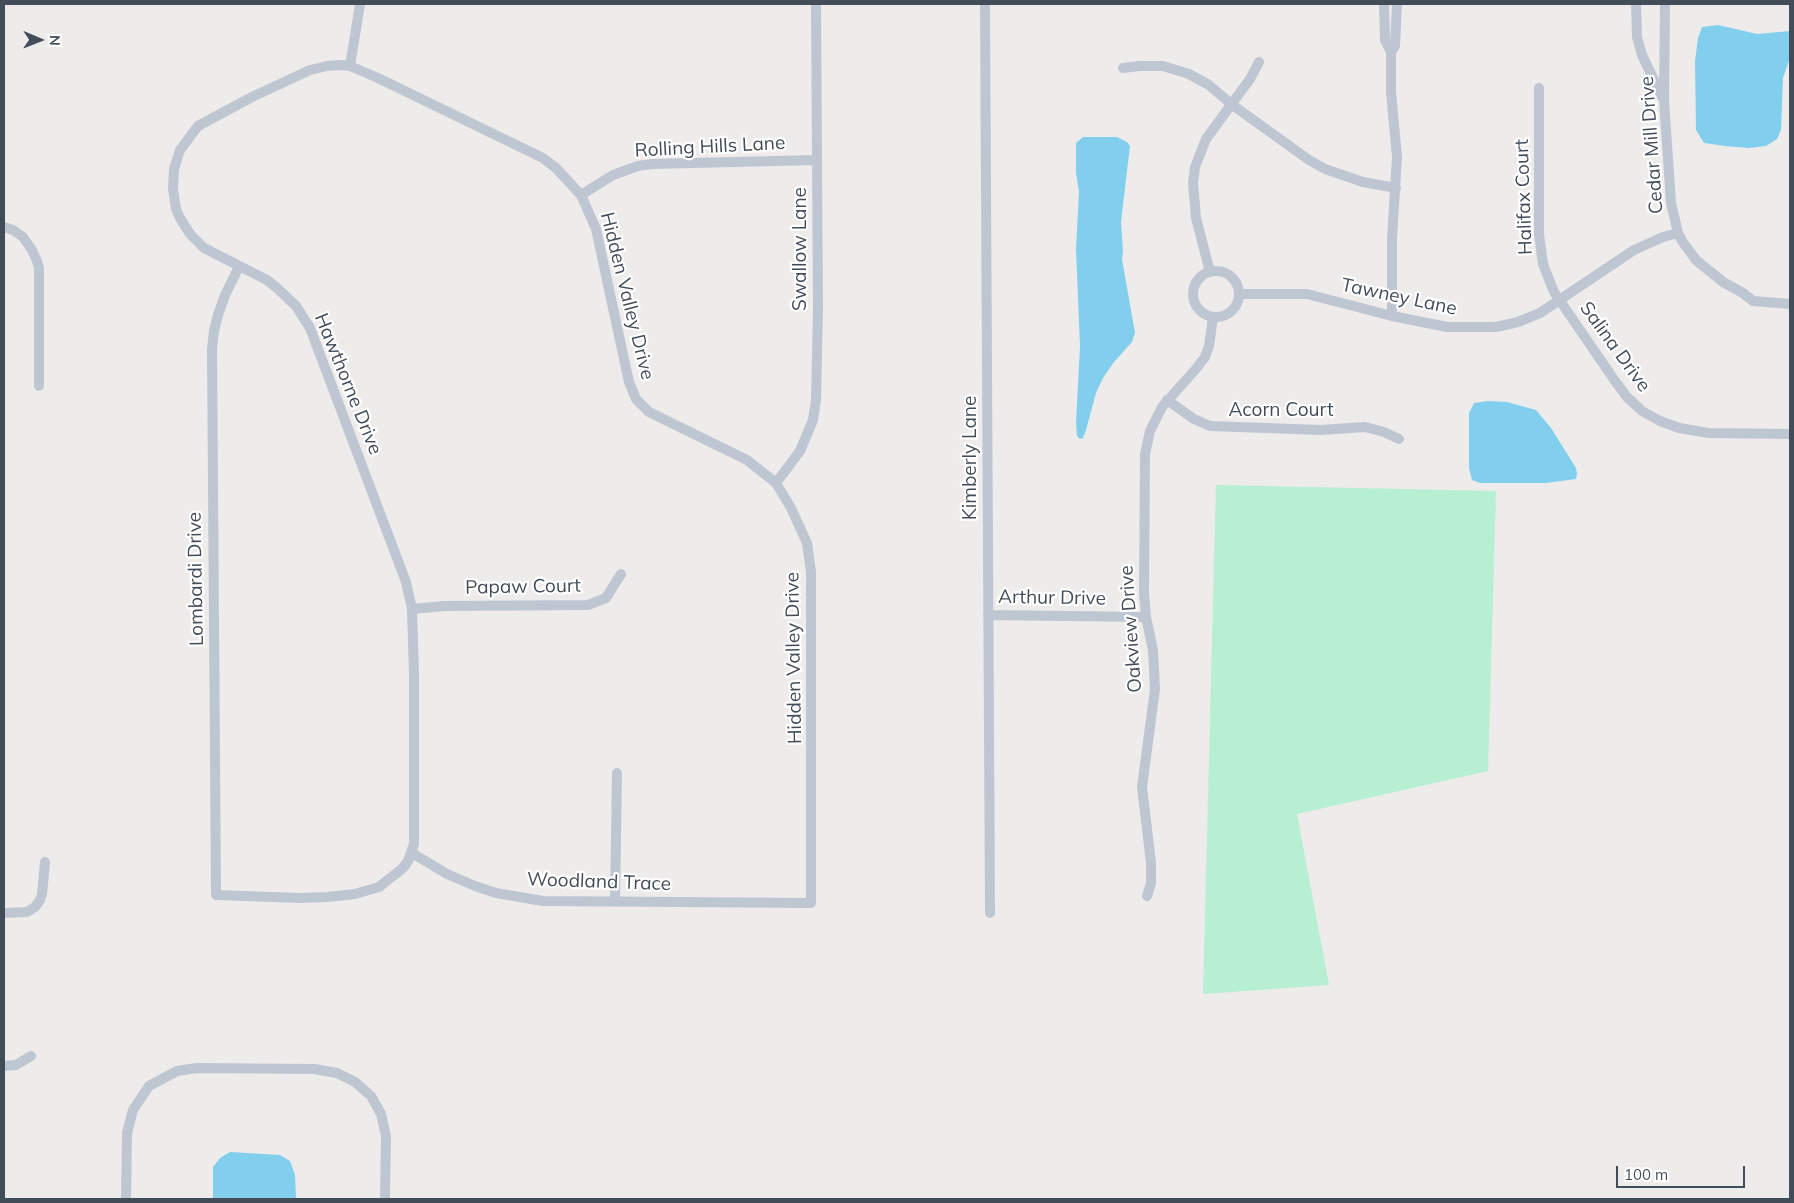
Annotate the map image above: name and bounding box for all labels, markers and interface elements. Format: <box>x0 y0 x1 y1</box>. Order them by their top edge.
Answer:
north arrow <box>15 15 65 65</box>
text: N <box>46 35 64 46</box>
street label: Cedar Mill Drive <box>1636 75 1668 215</box>
street label: Rolling Hills Lane <box>634 132 786 162</box>
street label: Halifax Court <box>1511 139 1537 255</box>
street label: Swallow Lane <box>789 187 811 311</box>
street label: Hidden Valley Drive <box>595 210 659 382</box>
street label: Tawney Lane <box>1339 274 1459 320</box>
street label: Salina Drive <box>1575 298 1655 396</box>
street label: Hawthorne Drive <box>309 310 387 458</box>
street label: Kimberly Lane <box>959 396 981 520</box>
street label: Acorn Court <box>1228 399 1334 421</box>
street label: Lombardi Drive <box>183 512 209 646</box>
street label: Oakview Drive <box>1115 564 1147 694</box>
street label: Hidden Valley Drive <box>781 572 807 744</box>
street label: Papaw Court <box>465 575 581 599</box>
street label: Arthur Drive <box>998 586 1106 610</box>
street label: Woodland Trace <box>526 868 672 896</box>
scale bar <box>1619 1156 1748 1188</box>
text: 100 m <box>1624 1165 1668 1184</box>

